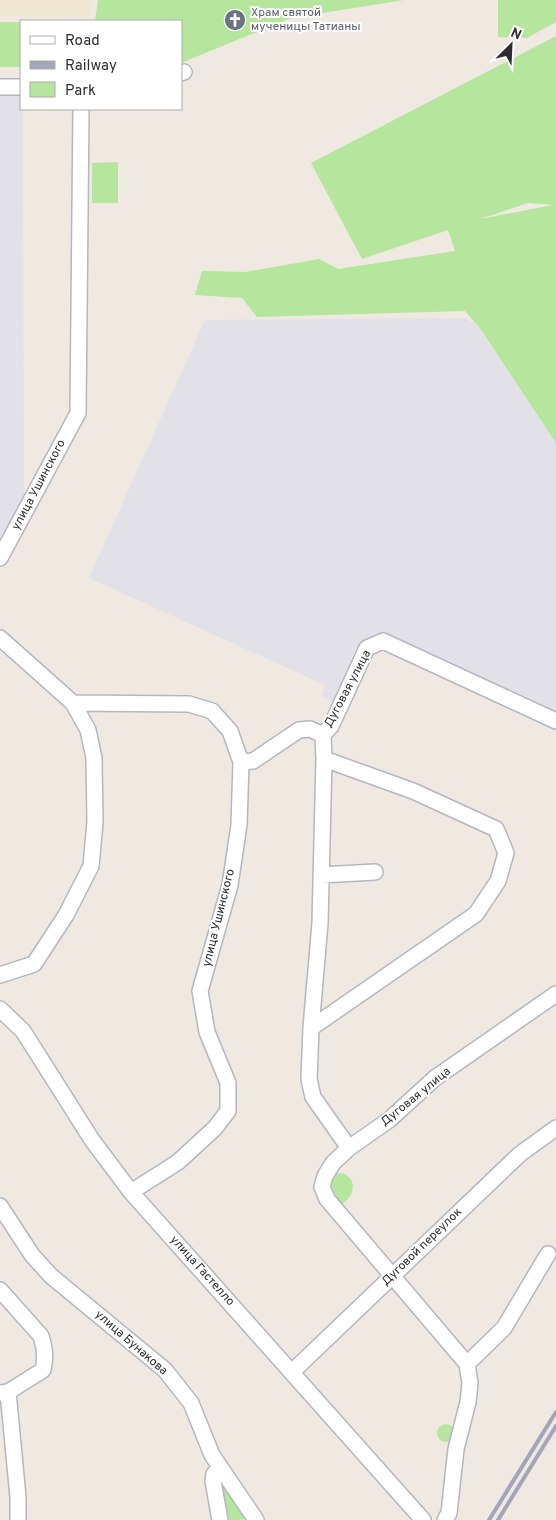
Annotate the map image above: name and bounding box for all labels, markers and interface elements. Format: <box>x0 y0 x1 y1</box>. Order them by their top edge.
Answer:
place label: Храм святой мученицы Татианы <box>251 5 361 35</box>
church icon: Храм святой мученицы Татианы <box>223 8 247 32</box>
legend <box>20 20 182 110</box>
north arrow <box>486 20 536 70</box>
text: N <box>508 25 524 44</box>
text: Road <box>65 32 100 51</box>
text: Railway <box>65 57 117 76</box>
text: Park <box>65 82 96 101</box>
street label: улица Ушинского <box>8 437 70 533</box>
street label: Дуговая улица <box>321 647 375 731</box>
street label: улица Ушинского <box>199 867 239 969</box>
street label: Дуговая улица <box>378 1064 454 1130</box>
street label: Дуговой переулок <box>378 1204 466 1290</box>
street label: улица Гастелло <box>166 1232 238 1310</box>
street label: улица Бунакова <box>91 1307 171 1379</box>

